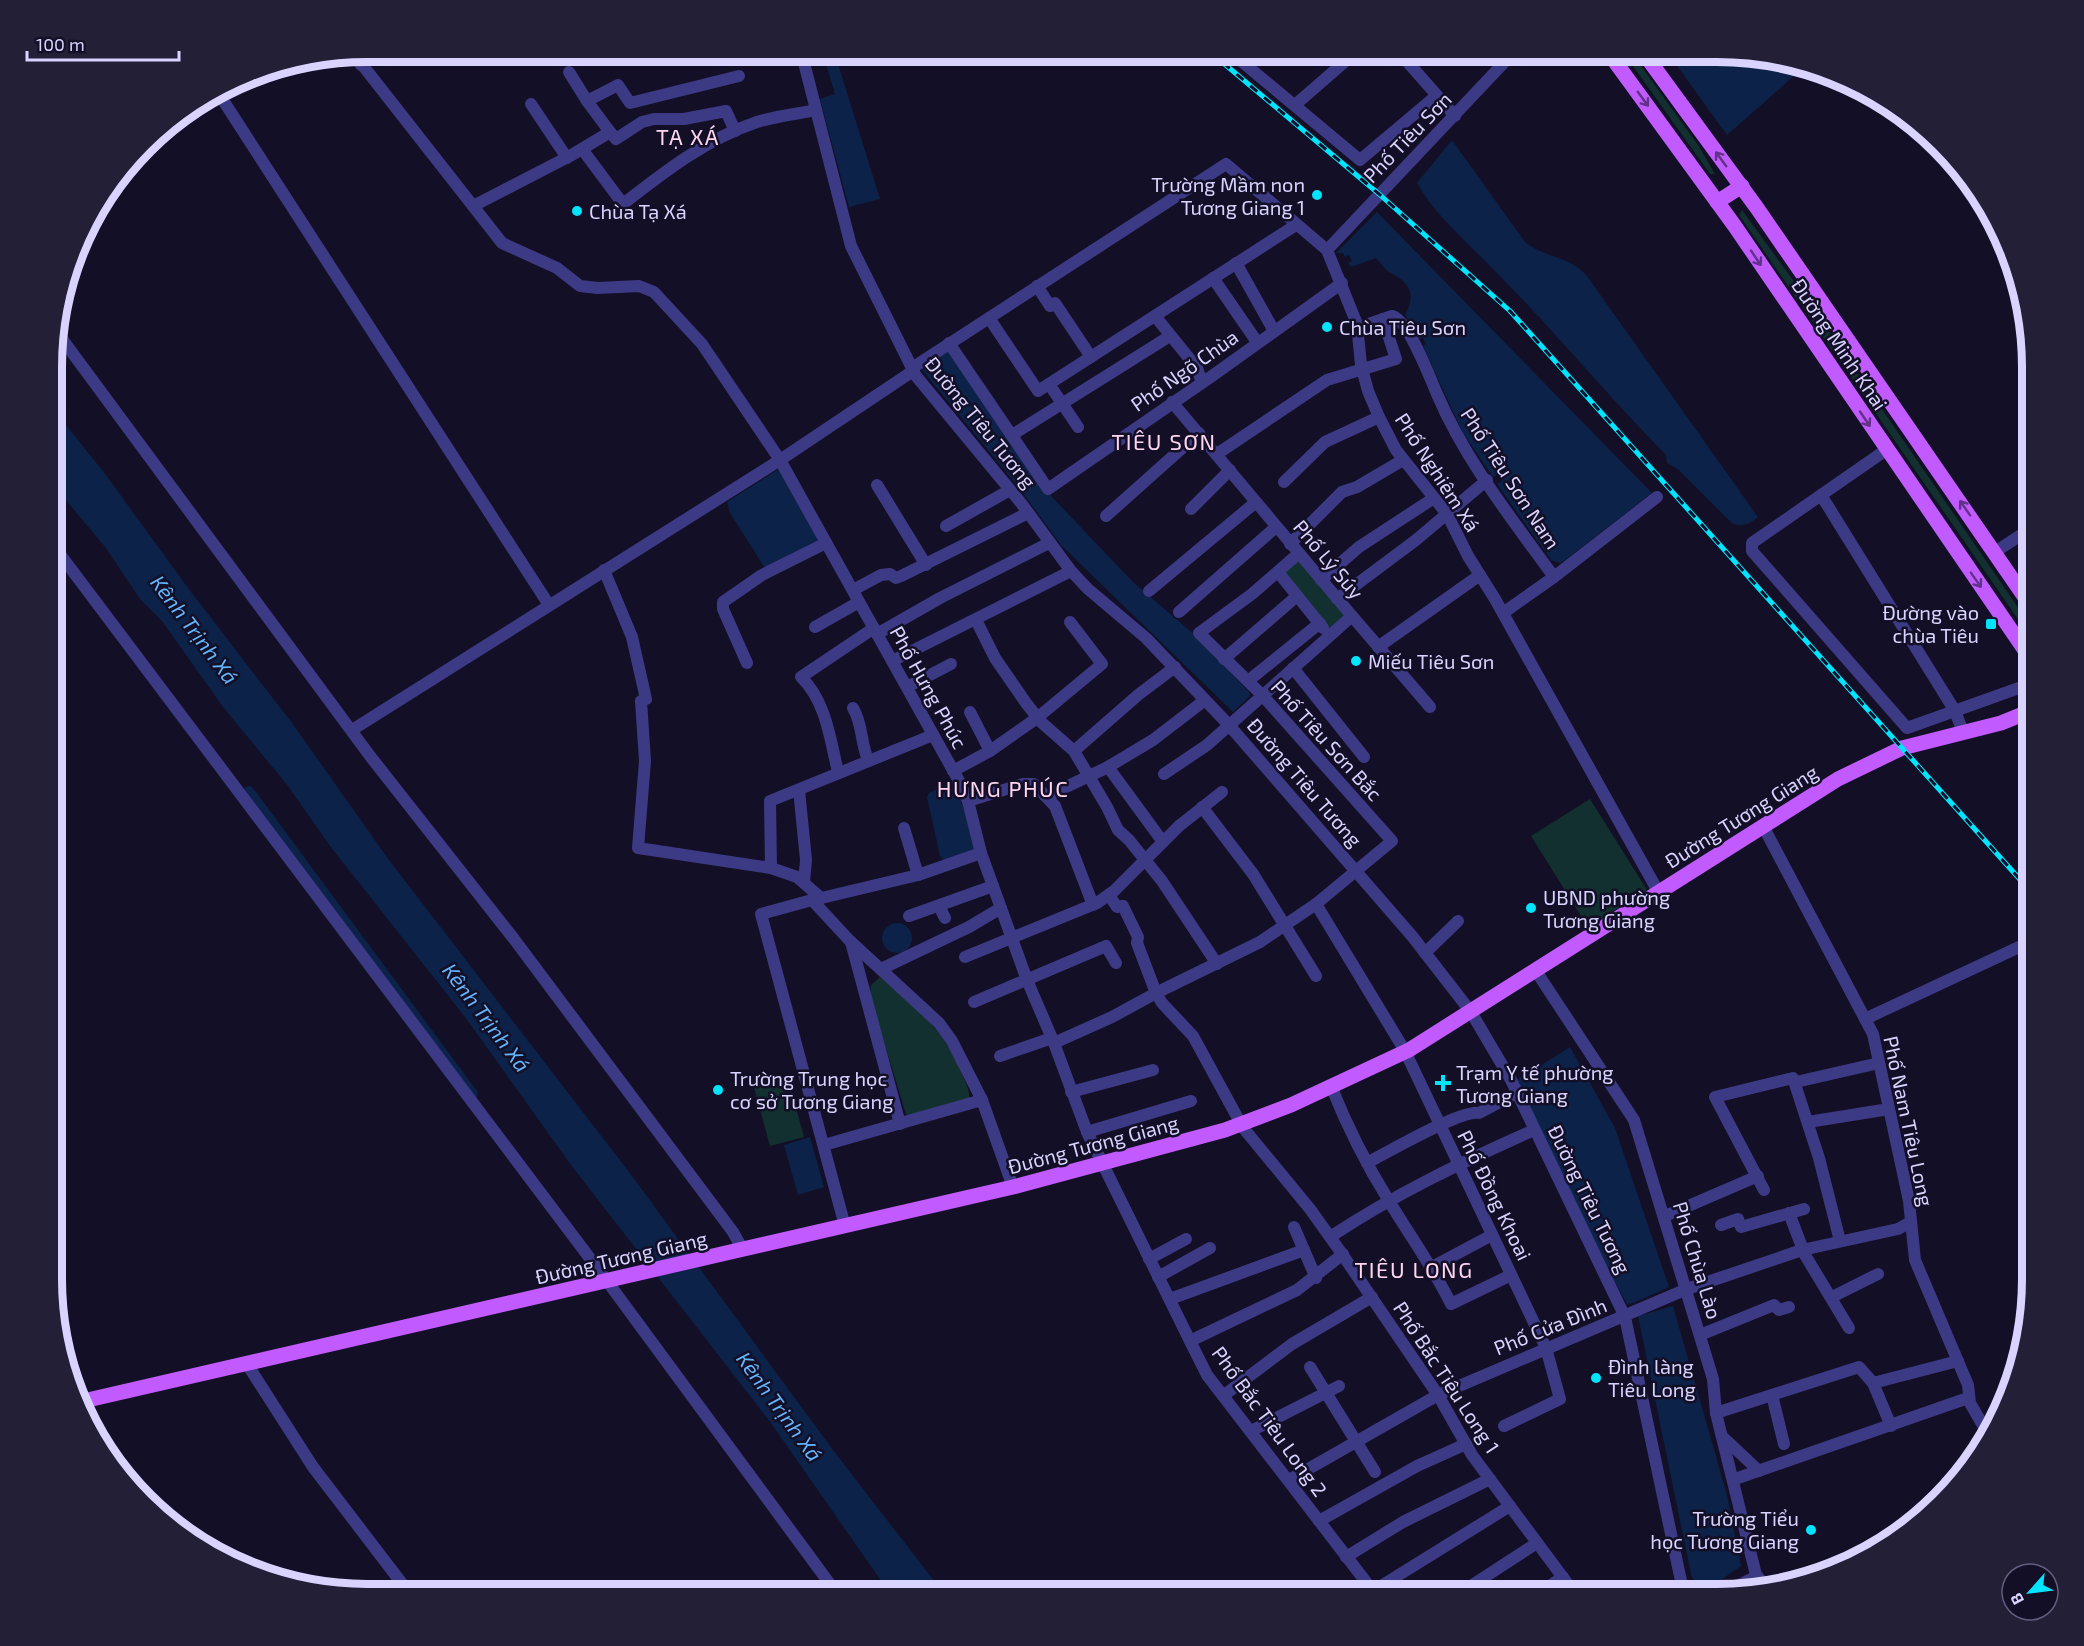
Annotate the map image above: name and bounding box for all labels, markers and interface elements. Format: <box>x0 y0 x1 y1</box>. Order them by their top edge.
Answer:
scale bar <box>27 24 178 62</box>
text: 100 m <box>36 33 85 55</box>
street label: Phố Tiêu Sơn <box>1358 87 1456 187</box>
one-way arrow <box>1637 90 1649 106</box>
district label: TẠ XÁ <box>656 123 720 149</box>
one-way arrow <box>1715 151 1727 167</box>
place label: Trường Mầm non Tương Giang 1 <box>1151 172 1305 219</box>
marker: Trường Mầm non Tương Giang 1 <box>1310 188 1324 202</box>
place label: Chùa Tạ Xá <box>589 199 687 223</box>
marker: Chùa Tạ Xá <box>570 204 584 218</box>
one-way arrow <box>1750 249 1762 266</box>
street label: Đường Minh Khai <box>1787 274 1893 414</box>
place label: Chùa Tiêu Sơn <box>1339 315 1466 339</box>
marker: Chùa Tiêu Sơn <box>1320 320 1334 334</box>
street label: Phố Ngõ Chùa <box>1126 324 1242 416</box>
street label: Đường Tiêu Tương <box>921 351 1041 493</box>
street label: Phố Tiêu Sơn Nam <box>1456 403 1566 553</box>
street label: Phố Nghiêm Xá <box>1391 408 1485 536</box>
one-way arrow <box>1860 410 1872 427</box>
district label: TIÊU SƠN <box>1112 428 1216 454</box>
one-way arrow <box>1959 500 1971 517</box>
street label: Phố Lý Súy <box>1289 515 1369 604</box>
water label: Kênh Trịnh Xá <box>146 570 244 688</box>
one-way arrow <box>1970 571 1982 587</box>
place label: Đường vào chùa Tiêu <box>1882 600 1979 647</box>
marker: Đường vào chùa Tiêu <box>1984 617 1998 631</box>
street label: Phố Hưng Phúc <box>885 622 973 753</box>
place label: Miếu Tiêu Sơn <box>1368 649 1494 673</box>
marker: Miếu Tiêu Sơn <box>1349 654 1363 668</box>
street label: Phố Tiêu Sơn Bắc <box>1267 675 1388 805</box>
street label: Đường Tiêu Tương <box>1243 713 1367 851</box>
street label: Đường Tương Giang <box>1660 759 1822 873</box>
district label: HƯNG PHÚC <box>937 775 1069 801</box>
place label: UBND phường Tương Giang <box>1543 885 1670 932</box>
marker: UBND phường Tương Giang <box>1524 901 1538 915</box>
water label: Kênh Trịnh Xá <box>438 958 536 1076</box>
street label: Phố Nam Tiêu Long <box>1879 1034 1939 1208</box>
place label: Trạm Y tế phường Tương Giang <box>1456 1060 1613 1107</box>
place label: Trường Trung học cơ sở Tương Giang <box>730 1066 893 1113</box>
marker: Trạm Y tế phường Tương Giang <box>1434 1074 1452 1092</box>
marker: Trường Trung học cơ sở Tương Giang <box>711 1083 725 1097</box>
street label: Đường Tương Giang <box>1005 1110 1181 1178</box>
street label: Đường Tiêu Tương <box>1544 1121 1636 1277</box>
street label: Phố Đồng Khoai <box>1453 1126 1537 1264</box>
street label: Phố Chùa Lào <box>1669 1198 1727 1322</box>
street label: Đường Tương Giang <box>533 1226 709 1288</box>
district label: TIÊU LONG <box>1355 1256 1473 1282</box>
street label: Phố Cửa Đình <box>1490 1292 1610 1360</box>
street label: Phố Bắc Tiêu Long 1 <box>1389 1296 1505 1458</box>
street label: Phố Bắc Tiêu Long 2 <box>1207 1341 1333 1501</box>
water label: Kênh Trịnh Xá <box>732 1346 828 1466</box>
place label: Đình làng Tiêu Long <box>1608 1354 1696 1401</box>
marker: Đình làng Tiêu Long <box>1589 1371 1603 1385</box>
place label: Trường Tiểu học Tương Giang <box>1650 1506 1799 1553</box>
marker: Trường Tiểu học Tương Giang <box>1804 1523 1818 1537</box>
north arrow <box>2000 1562 2060 1622</box>
text: B <box>2006 1590 2027 1608</box>

